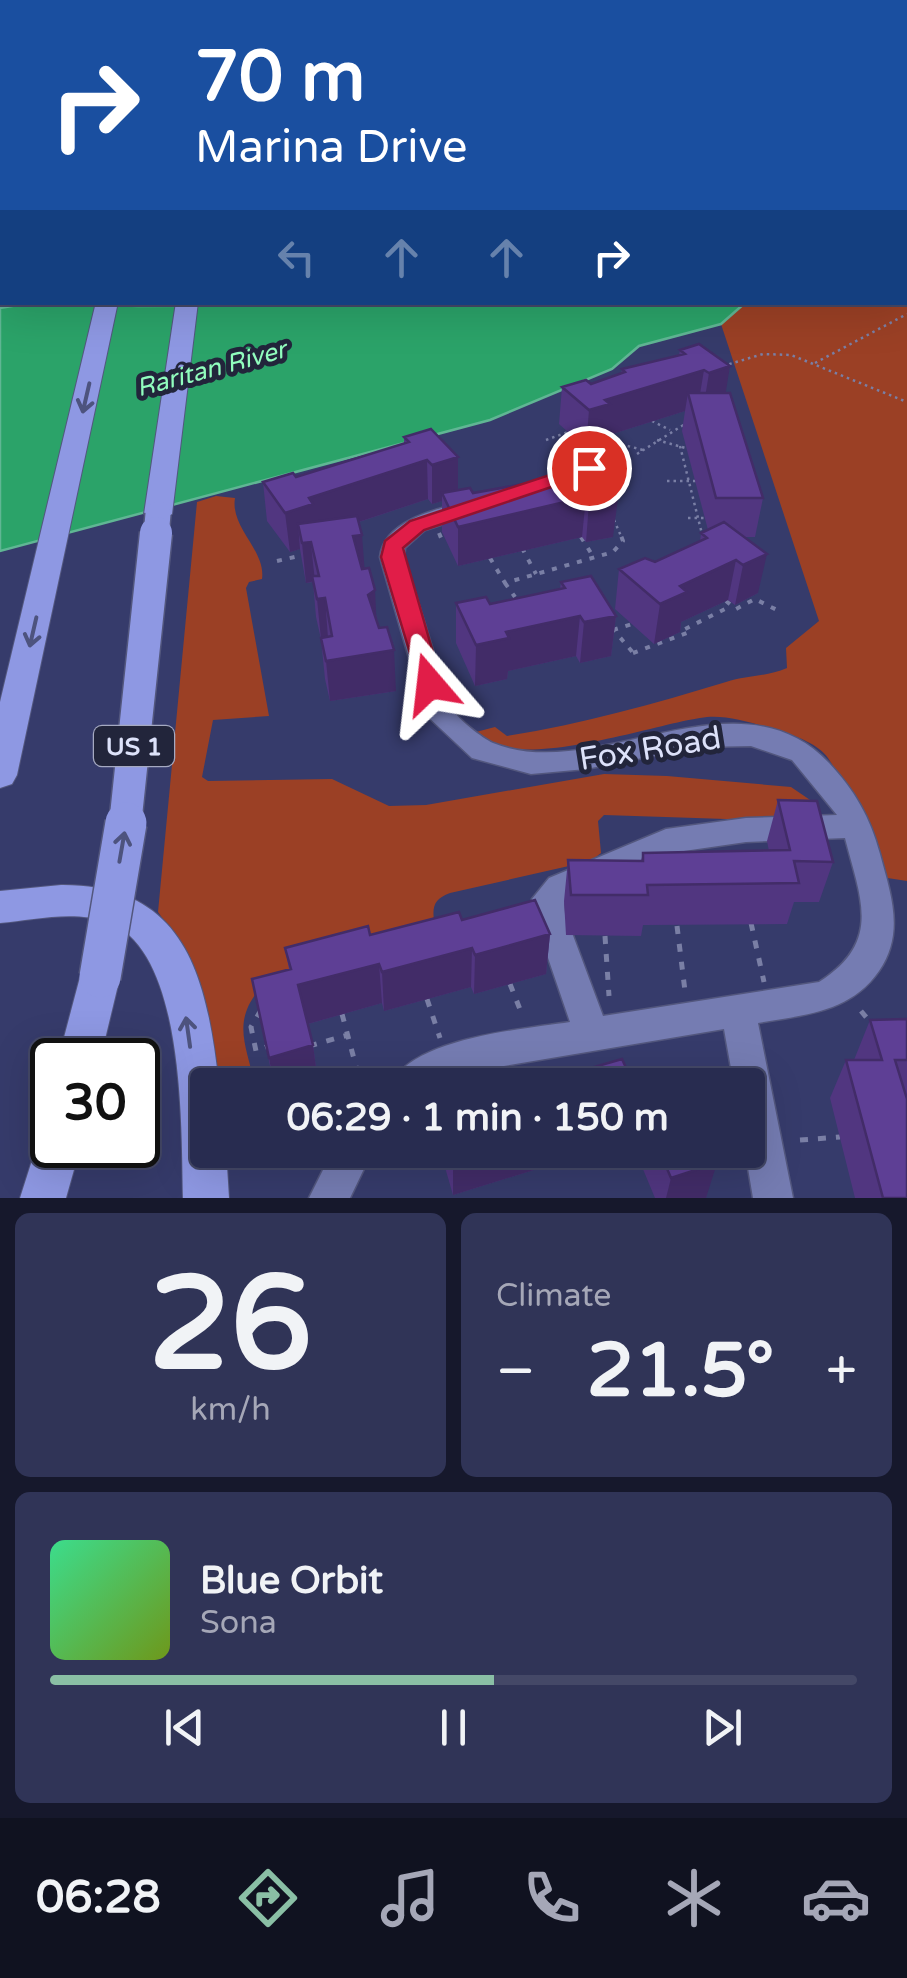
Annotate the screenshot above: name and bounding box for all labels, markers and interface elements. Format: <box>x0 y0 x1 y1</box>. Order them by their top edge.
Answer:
text: 70 m <box>195 36 365 120</box>
icon: right <box>30 40 160 170</box>
text: Marina Drive <box>195 121 467 175</box>
icon: left <box>269 230 324 285</box>
icon: ahead <box>374 230 429 285</box>
icon: ahead <box>479 230 534 285</box>
icon: right <box>584 230 639 285</box>
water label: Raritan River <box>133 334 293 403</box>
one-way arrow <box>75 381 94 413</box>
pin <box>547 426 632 511</box>
icon: arrive <box>562 441 617 496</box>
one-way arrow <box>22 615 41 647</box>
position arrow <box>378 632 482 736</box>
street label: Fox Road <box>576 719 724 779</box>
road number: US 1 <box>94 726 174 766</box>
one-way arrow <box>113 831 132 864</box>
one-way arrow <box>178 1016 196 1048</box>
speed limit sign: 30 <box>30 1038 160 1168</box>
text: 06:29 · 1 min · 150 m <box>286 1095 669 1141</box>
text: 26 <box>149 1248 312 1404</box>
text: Climate <box>496 1277 611 1315</box>
text: 21.5° <box>587 1326 774 1416</box>
text: − <box>496 1339 535 1405</box>
text: + <box>826 1339 857 1405</box>
text: km/h <box>190 1391 271 1429</box>
text: Blue Orbit <box>200 1558 383 1604</box>
text: Sona <box>200 1604 277 1642</box>
icon: previous <box>157 1700 212 1755</box>
icon: pause <box>426 1700 481 1755</box>
icon: next <box>695 1700 750 1755</box>
icon: directions <box>233 1863 303 1933</box>
icon: music <box>375 1863 445 1933</box>
icon: phone <box>517 1863 587 1933</box>
icon: climate <box>659 1863 729 1933</box>
icon: car <box>801 1863 871 1933</box>
text: 06:28 <box>36 1871 161 1925</box>

